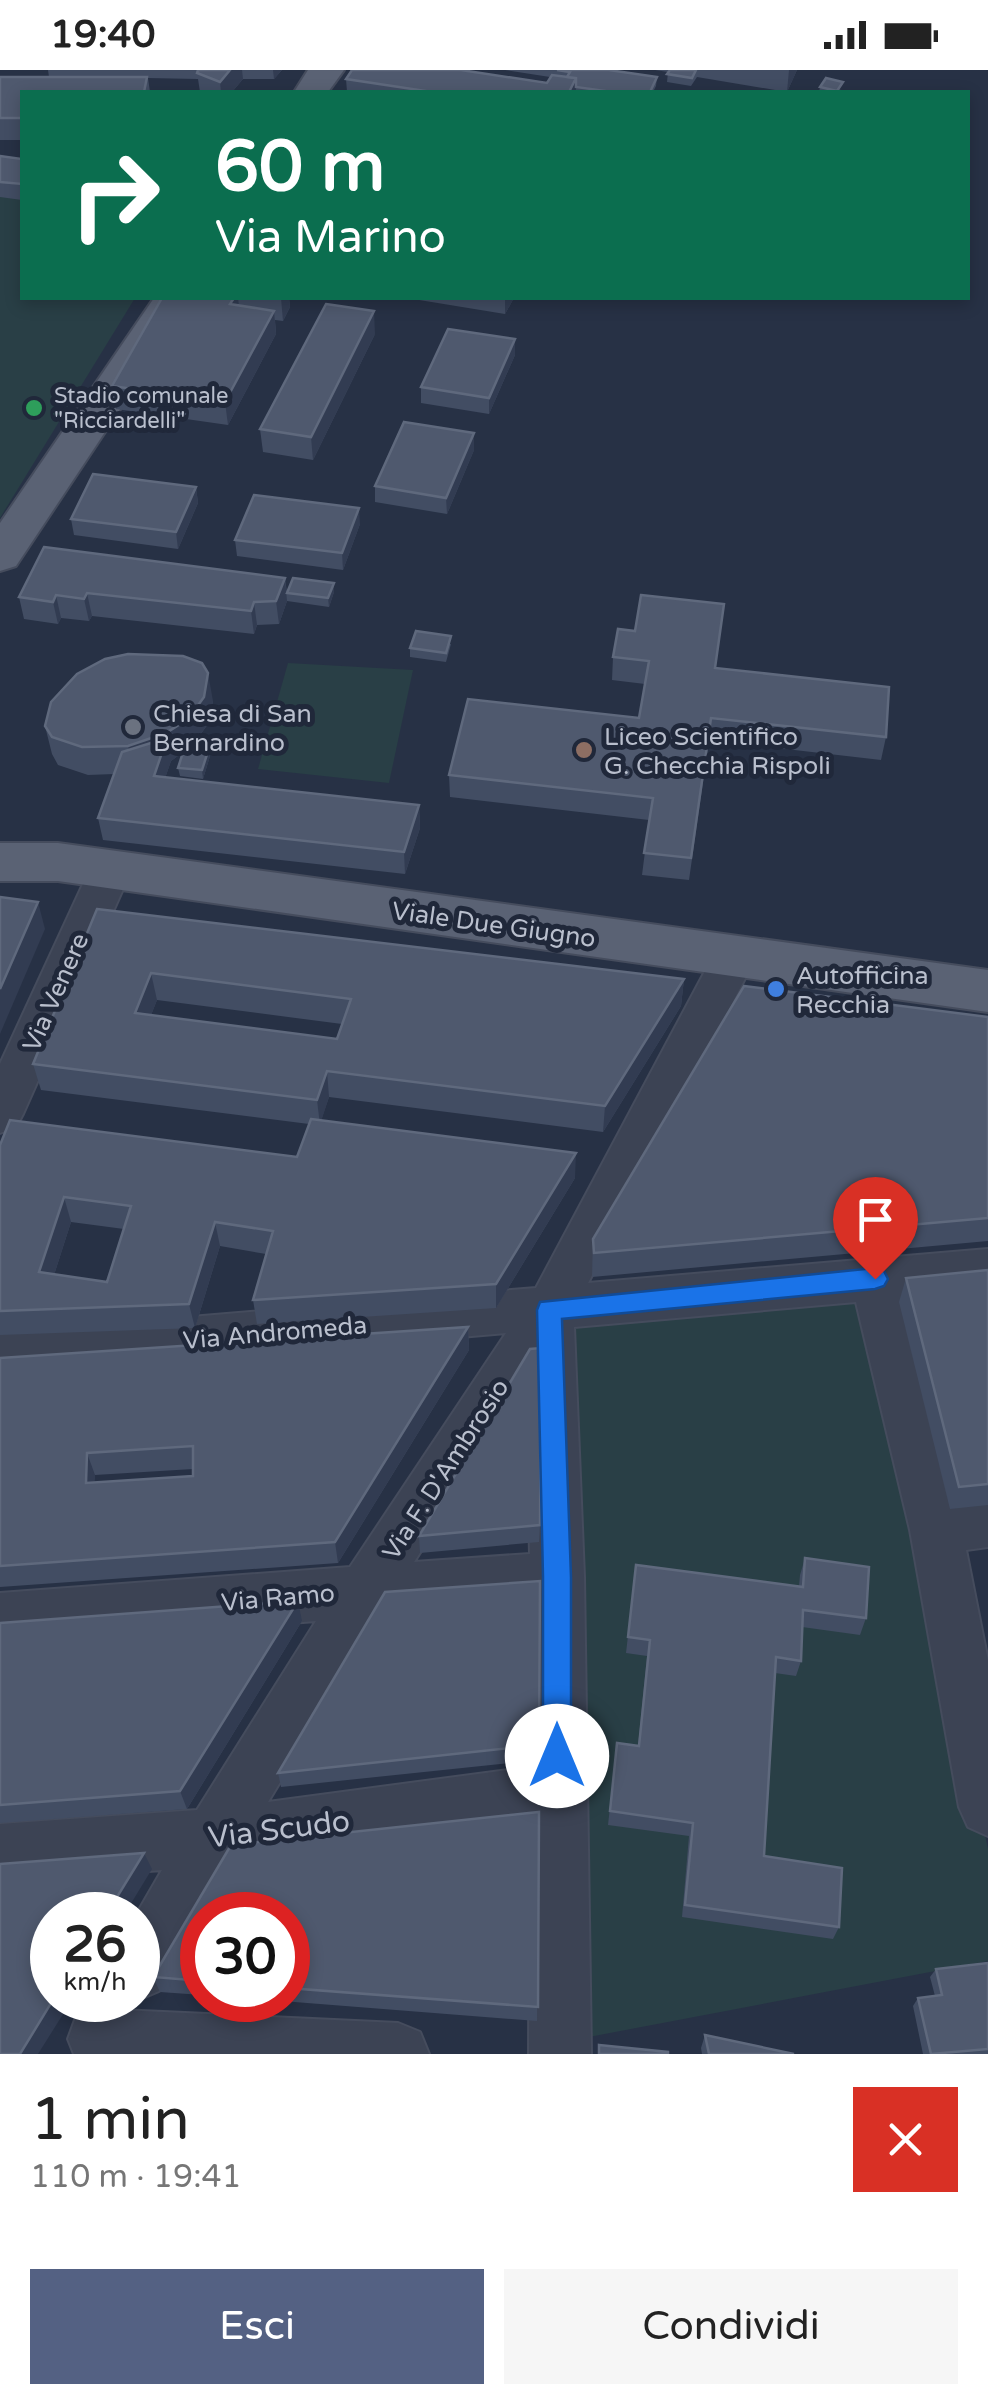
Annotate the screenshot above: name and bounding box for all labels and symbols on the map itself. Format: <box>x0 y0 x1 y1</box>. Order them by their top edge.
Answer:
place label: Stadio comunale "Ricciardelli" <box>54 383 229 434</box>
marker: Stadio comunale "Ricciardelli" <box>23 397 45 419</box>
place label: Chiesa di San Bernardino <box>153 699 312 758</box>
marker: Chiesa di San Bernardino <box>122 716 144 738</box>
place label: Liceo Scientifico G. Checchia Rispoli <box>604 722 831 781</box>
marker: Liceo Scientifico G. Checchia Rispoli <box>573 739 595 761</box>
street label: Viale Due Giugno <box>390 896 598 954</box>
street label: Via Venere <box>16 928 95 1056</box>
place label: Autofficina Recchia <box>796 961 929 1020</box>
marker: Autofficina Recchia <box>765 978 787 1000</box>
pin <box>833 1177 918 1280</box>
street label: Via Andromeda <box>182 1310 368 1356</box>
street label: Via F. D'Ambrosio <box>376 1373 516 1566</box>
street label: Via Ramo <box>220 1578 336 1618</box>
position arrow <box>505 1704 609 1808</box>
street label: Via Scudo <box>206 1802 352 1857</box>
speed limit sign: 30 <box>180 1892 310 2022</box>

